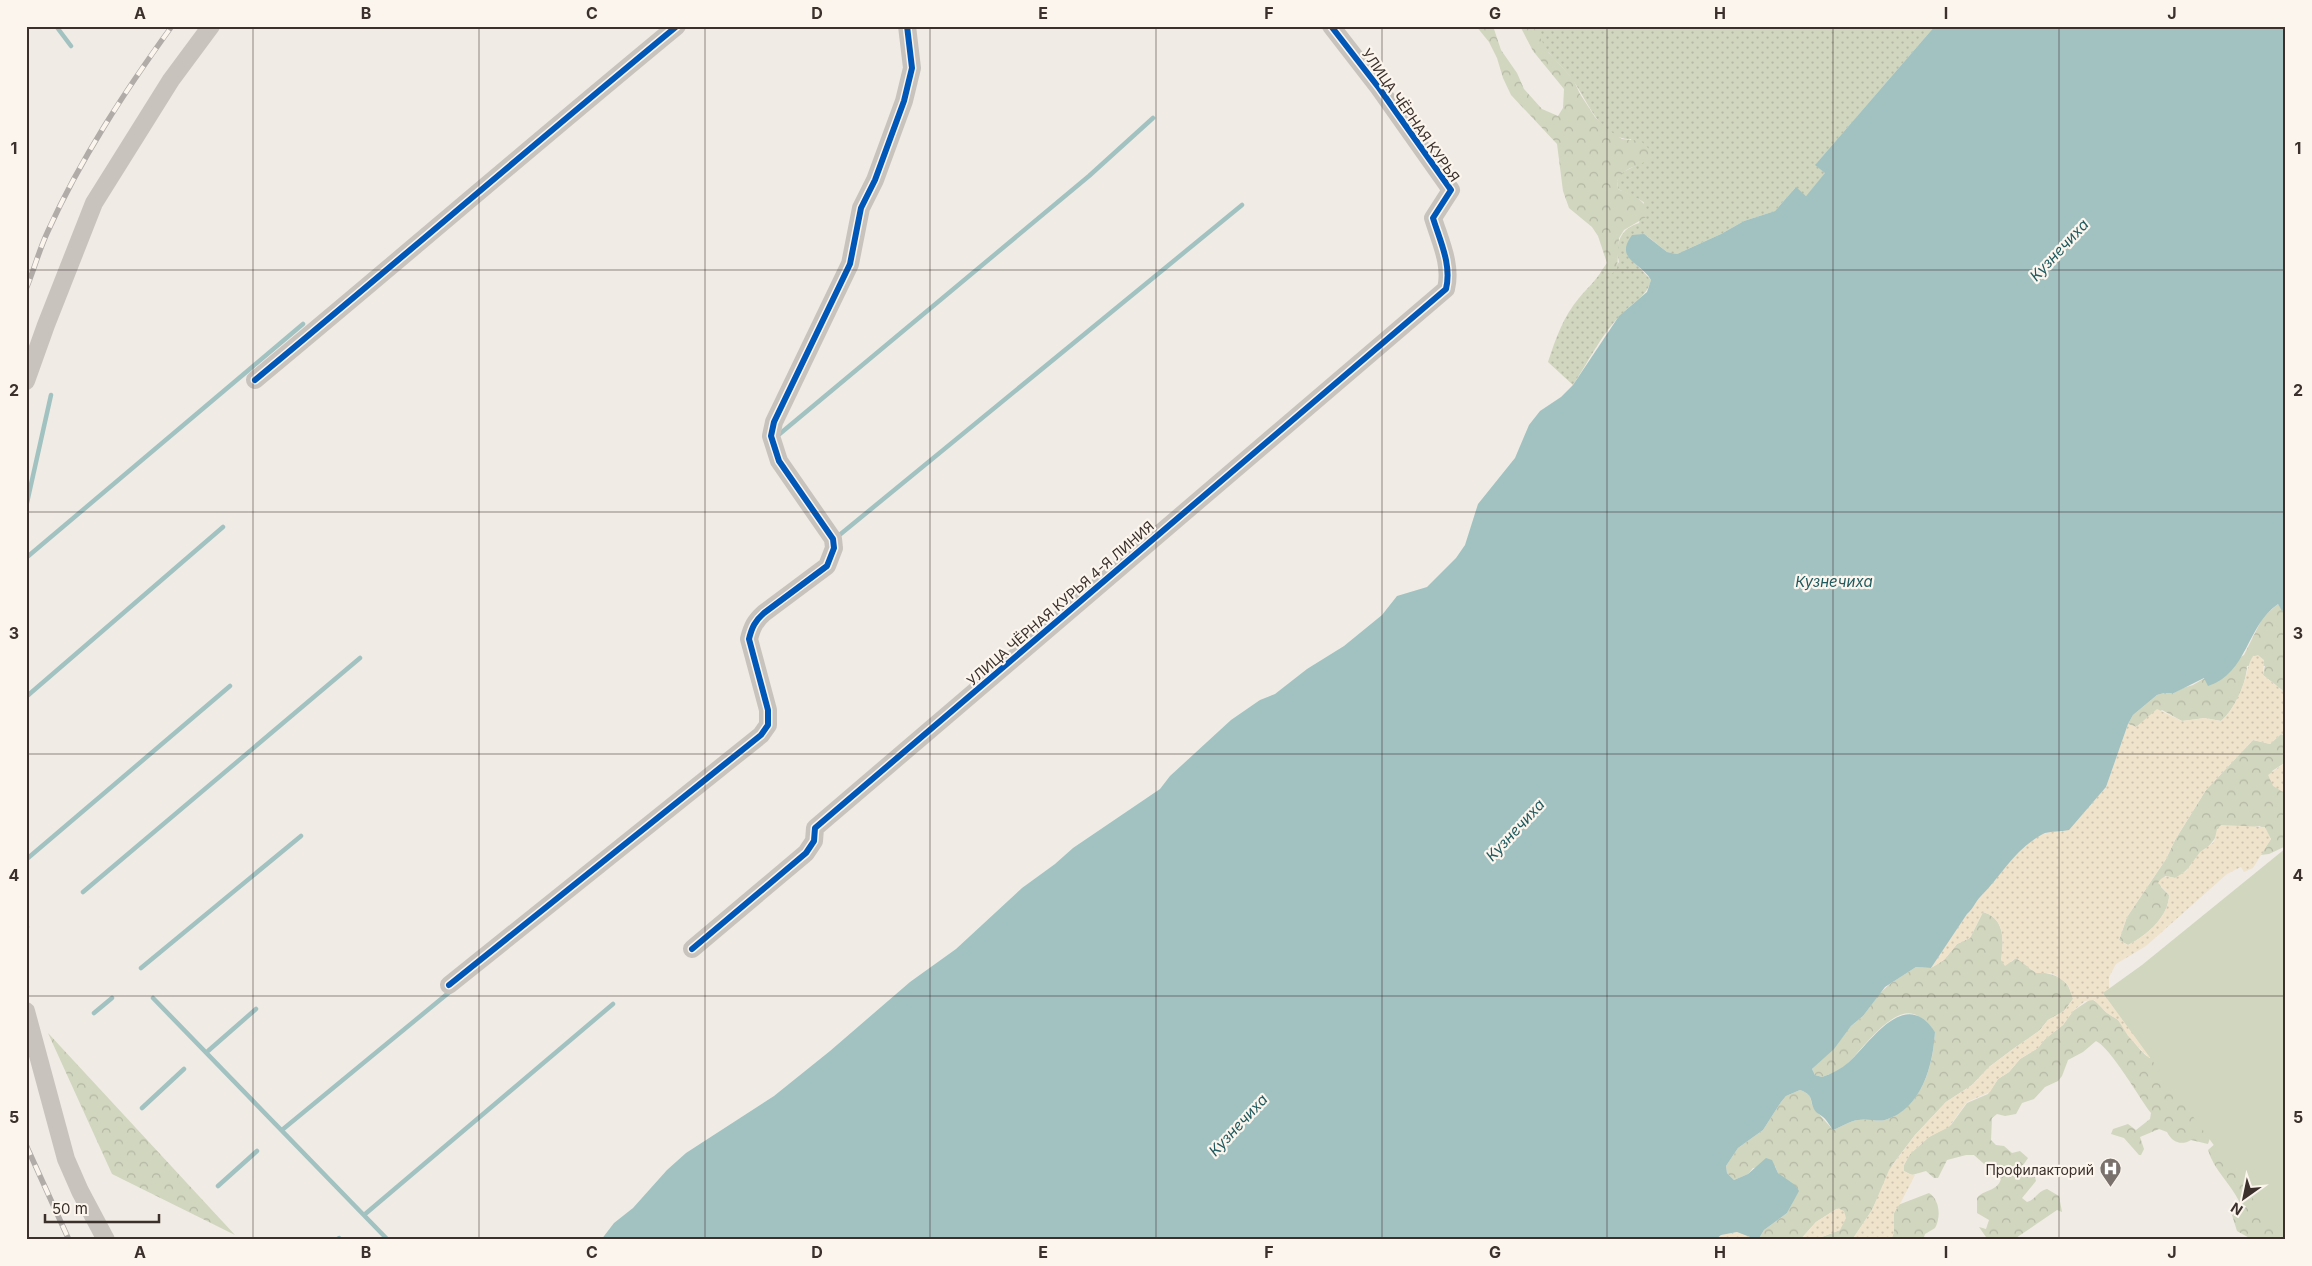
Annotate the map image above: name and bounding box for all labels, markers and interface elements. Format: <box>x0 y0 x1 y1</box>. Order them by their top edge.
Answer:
text: A <box>134 3 146 23</box>
text: B <box>361 3 371 23</box>
text: C <box>586 3 598 23</box>
text: D <box>811 3 823 23</box>
text: E <box>1038 3 1048 23</box>
text: F <box>1264 3 1274 23</box>
text: G <box>1489 3 1501 23</box>
text: H <box>1714 3 1726 23</box>
text: I <box>1944 3 1948 23</box>
text: J <box>2167 3 2177 23</box>
street label: УЛИЦА ЧЁРНАЯ КУРЬЯ <box>1358 45 1464 185</box>
text: 1 <box>11 138 17 158</box>
text: 1 <box>2295 138 2301 158</box>
water label: Кузнечиха <box>2026 215 2092 285</box>
text: 2 <box>9 380 19 400</box>
text: 2 <box>2293 380 2303 400</box>
street label: УЛИЦА ЧЁРНАЯ КУРЬЯ 4-Я ЛИНИЯ <box>963 517 1157 689</box>
water label: Кузнечиха <box>1795 572 1873 591</box>
text: 3 <box>9 623 19 643</box>
text: 3 <box>2293 623 2303 643</box>
water label: Кузнечиха <box>1482 795 1548 865</box>
text: 4 <box>9 865 20 885</box>
text: 4 <box>2293 865 2304 885</box>
water label: Кузнечиха <box>1205 1090 1271 1160</box>
text: 5 <box>9 1107 19 1127</box>
text: 5 <box>2293 1107 2303 1127</box>
hospital icon: Профилакторий <box>2098 1157 2122 1188</box>
place label: Профилакторий <box>1985 1161 2094 1178</box>
north arrow <box>2220 1174 2270 1224</box>
scale bar <box>45 1191 159 1223</box>
text: 50 m <box>52 1199 88 1218</box>
text: N <box>2228 1199 2246 1219</box>
text: A <box>134 1242 146 1262</box>
text: B <box>361 1242 371 1262</box>
text: C <box>586 1242 598 1262</box>
text: D <box>811 1242 823 1262</box>
text: E <box>1038 1242 1048 1262</box>
text: F <box>1264 1242 1274 1262</box>
text: G <box>1489 1242 1501 1262</box>
text: H <box>1714 1242 1726 1262</box>
text: I <box>1944 1242 1948 1262</box>
text: J <box>2167 1242 2177 1262</box>

